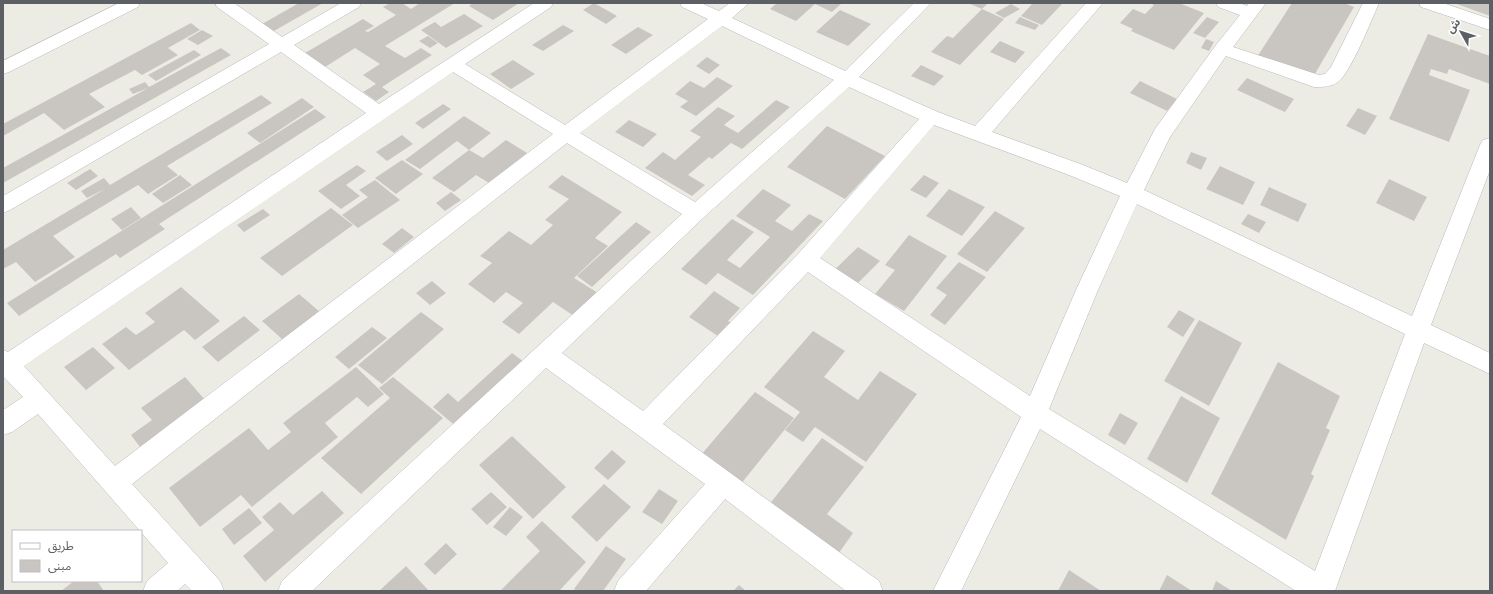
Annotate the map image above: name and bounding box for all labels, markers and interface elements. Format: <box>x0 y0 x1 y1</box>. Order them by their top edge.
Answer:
north arrow <box>1441 12 1481 52</box>
text: ش <box>1444 16 1463 36</box>
legend <box>12 530 142 582</box>
text: طريق <box>48 539 74 554</box>
text: مبنى <box>48 559 71 573</box>

